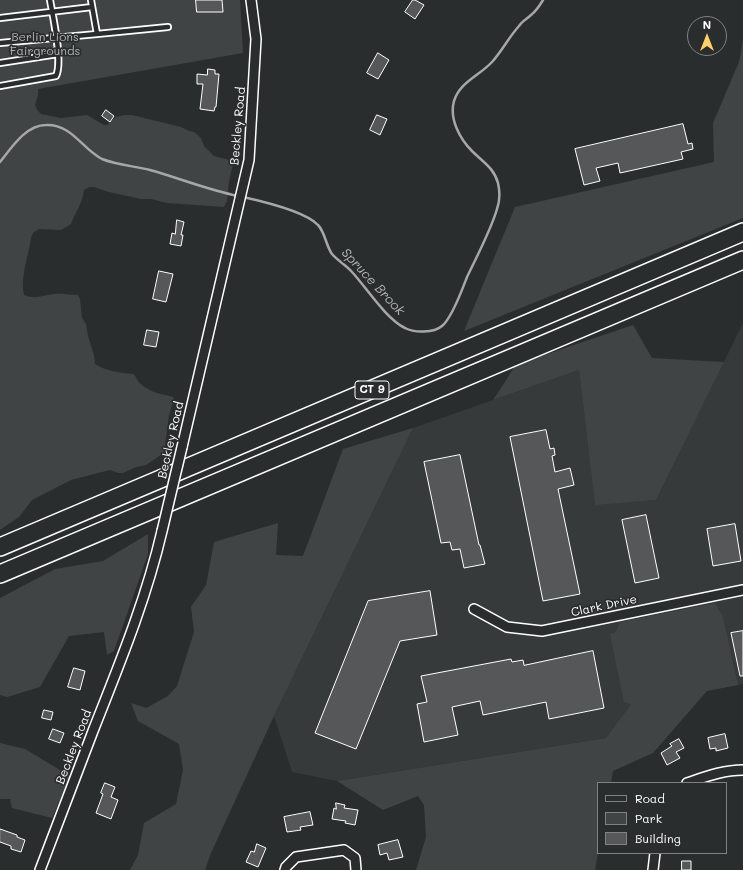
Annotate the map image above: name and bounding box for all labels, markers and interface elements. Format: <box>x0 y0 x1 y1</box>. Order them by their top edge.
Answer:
north arrow <box>687 16 727 56</box>
text: N <box>703 17 711 32</box>
park label: Berlin Lions Fairgrounds <box>10 30 80 58</box>
street label: Beckley Road <box>227 86 249 166</box>
water label: Spruce Brook <box>338 245 408 319</box>
road number: CT 9 <box>355 381 389 399</box>
street label: Beckley Road <box>155 400 187 480</box>
street label: Clark Drive <box>570 592 638 620</box>
street label: Beckley Road <box>53 708 95 786</box>
legend <box>597 782 727 854</box>
text: Road <box>635 790 665 806</box>
text: Park <box>635 810 662 826</box>
text: Building <box>635 830 681 846</box>

